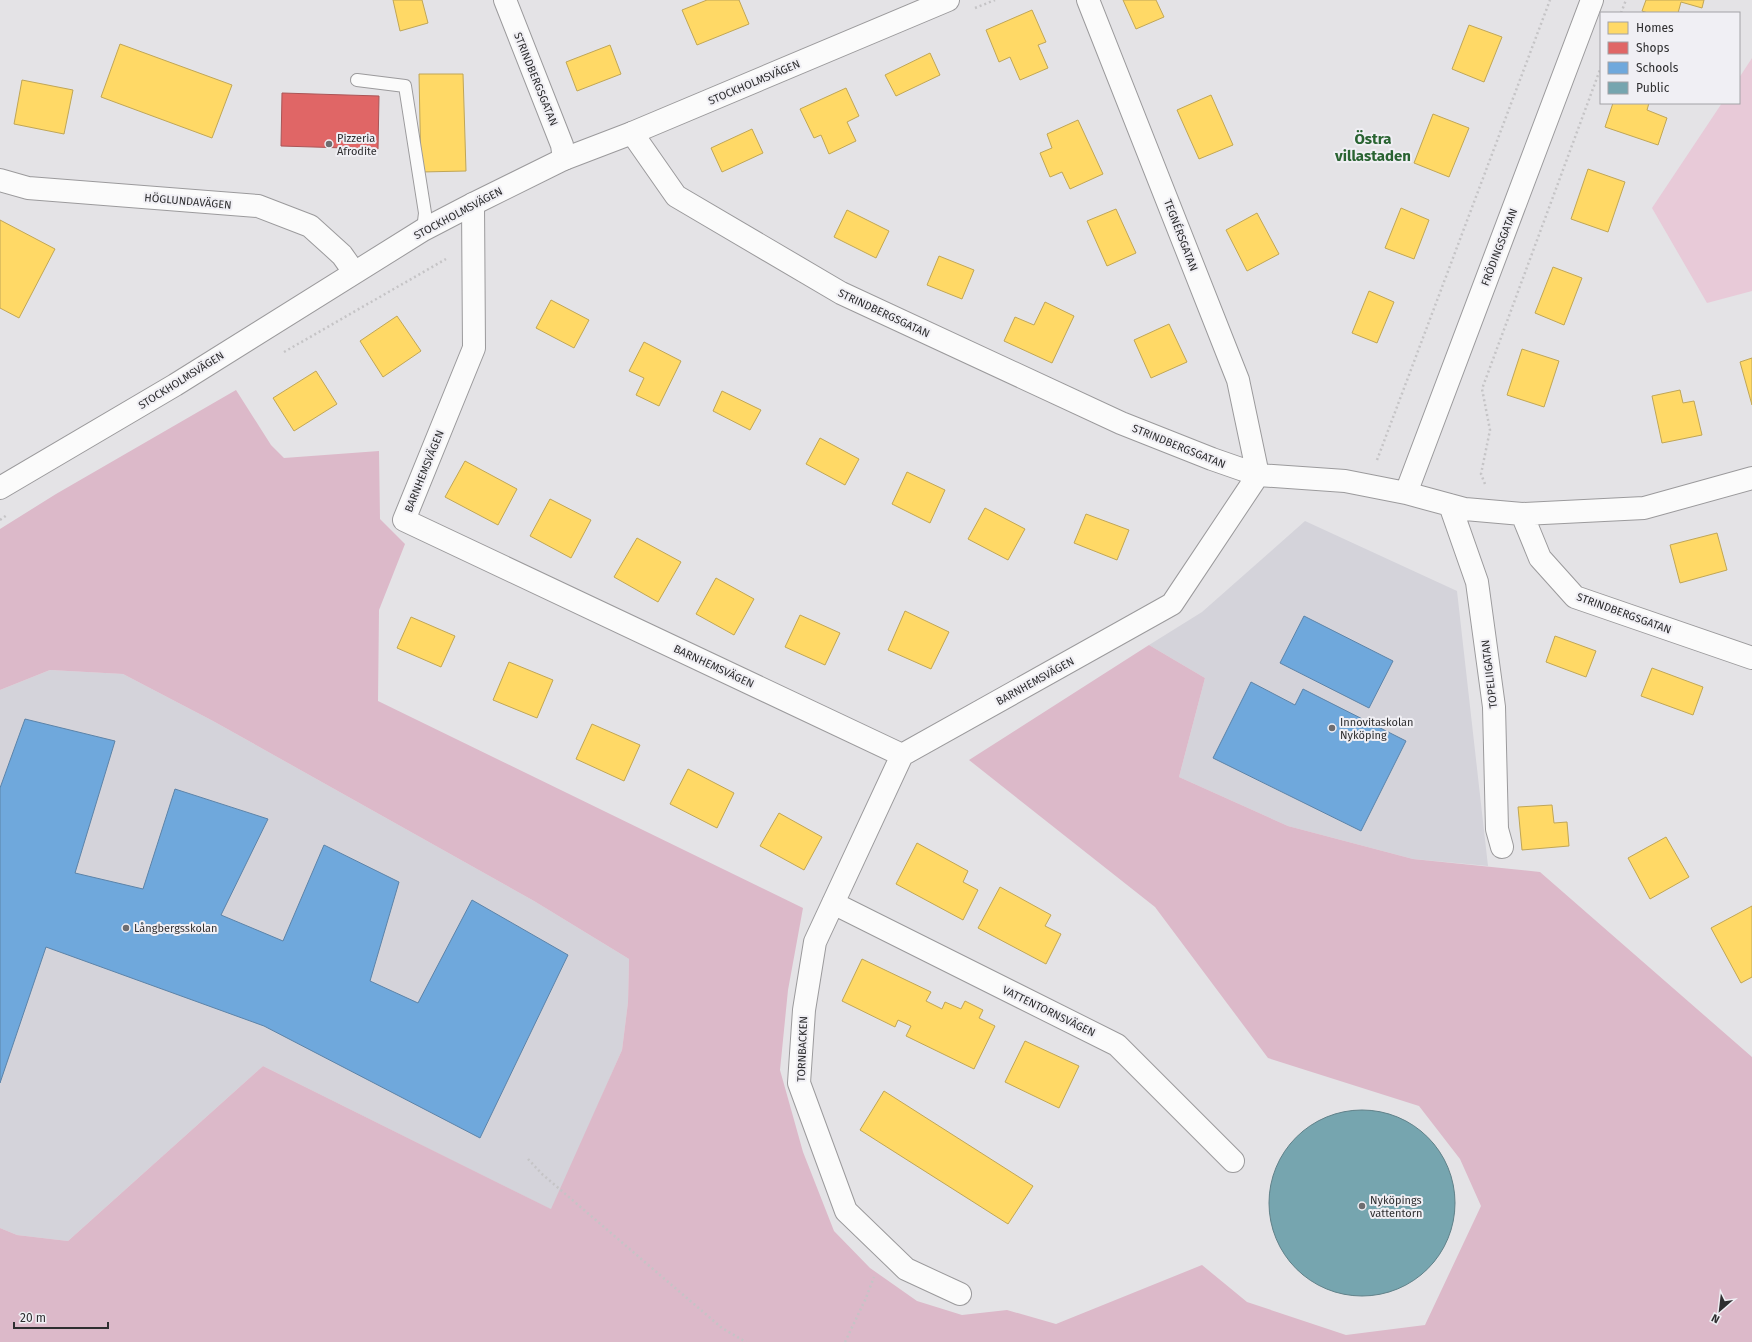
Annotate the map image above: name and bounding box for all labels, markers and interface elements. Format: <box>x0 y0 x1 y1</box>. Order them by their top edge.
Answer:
legend <box>1600 12 1740 104</box>
text: Homes <box>1636 21 1674 35</box>
street label: STRINDBERGSGATAN <box>511 31 560 128</box>
text: Shops <box>1636 41 1670 55</box>
street label: STOCKHOLMSVÄGEN <box>706 56 802 108</box>
text: Schools <box>1636 61 1679 75</box>
text: Public <box>1636 81 1670 95</box>
district label: Östra villastaden <box>1334 130 1411 165</box>
place label: Pizzeria Afrodite <box>337 132 377 158</box>
marker: Pizzeria Afrodite <box>324 139 334 149</box>
street label: STOCKHOLMSVÄGEN <box>411 184 505 242</box>
street label: HÖGLUNDAVÄGEN <box>144 190 232 212</box>
street label: TEGNÉRSGATAN <box>1161 197 1201 273</box>
street label: FRÖDINGSGATAN <box>1478 206 1520 288</box>
street label: STRINDBERGSGATAN <box>836 287 932 340</box>
street label: STOCKHOLMSVÄGEN <box>136 348 226 412</box>
street label: STRINDBERGSGATAN <box>1130 422 1227 471</box>
street label: BARNHEMSVÄGEN <box>401 428 447 514</box>
street label: STRINDBERGSGATAN <box>1575 590 1673 637</box>
street label: TOPELIIGATAN <box>1479 639 1500 709</box>
street label: BARNHEMSVÄGEN <box>672 641 756 691</box>
street label: BARNHEMSVÄGEN <box>993 654 1077 708</box>
place label: Innovitaskolan Nyköping <box>1340 716 1414 742</box>
marker: Innovitaskolan Nyköping <box>1327 723 1337 733</box>
place label: Långbergsskolan <box>134 922 218 935</box>
marker: Långbergsskolan <box>121 923 131 933</box>
street label: VATTENTORNSVÄGEN <box>1000 982 1098 1040</box>
street label: TORNBACKEN <box>795 1016 810 1082</box>
place label: Nyköpings vattentorn <box>1370 1194 1422 1220</box>
marker: Nyköpings vattentorn <box>1357 1201 1367 1211</box>
north arrow <box>1700 1290 1740 1330</box>
scale bar <box>14 1304 108 1330</box>
text: 20 m <box>20 1311 46 1325</box>
text: N <box>1709 1311 1722 1326</box>

